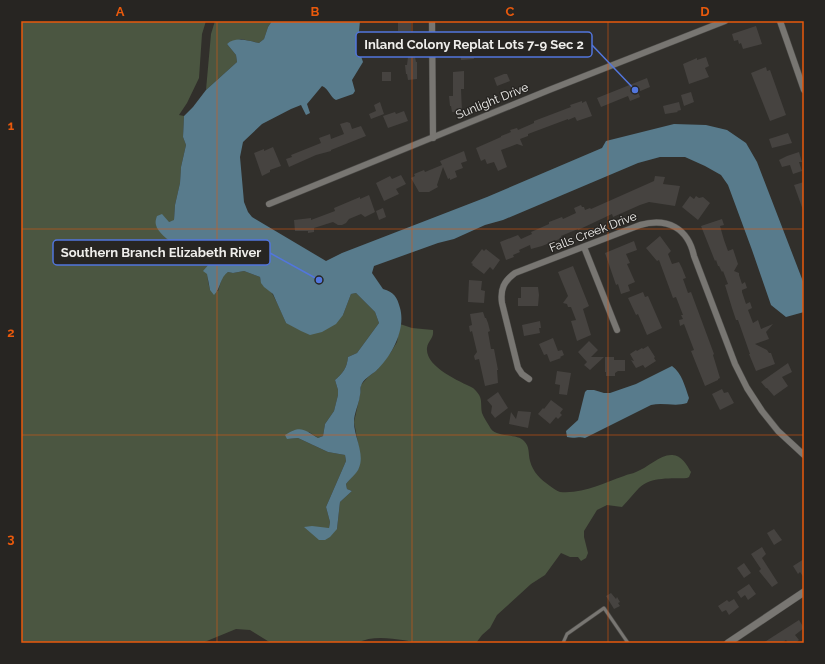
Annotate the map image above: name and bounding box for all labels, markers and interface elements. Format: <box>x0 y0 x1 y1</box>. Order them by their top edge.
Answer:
text: A <box>116 4 125 19</box>
text: B <box>311 4 320 19</box>
text: C <box>506 4 515 19</box>
text: D <box>700 4 710 19</box>
callout: Inland Colony Replat Lots 7-9 Sec 2 <box>356 32 592 57</box>
text: Inland Colony Replat Lots 7-9 Sec 2 <box>364 37 584 52</box>
street label: Sunlight Drive <box>454 80 530 122</box>
text: 1 <box>8 118 15 133</box>
street label: Falls Creek Drive <box>547 209 639 255</box>
callout: Southern Branch Elizabeth River <box>53 240 270 265</box>
text: Southern Branch Elizabeth River <box>61 245 261 260</box>
text: 2 <box>7 325 15 340</box>
text: 3 <box>7 531 15 546</box>

